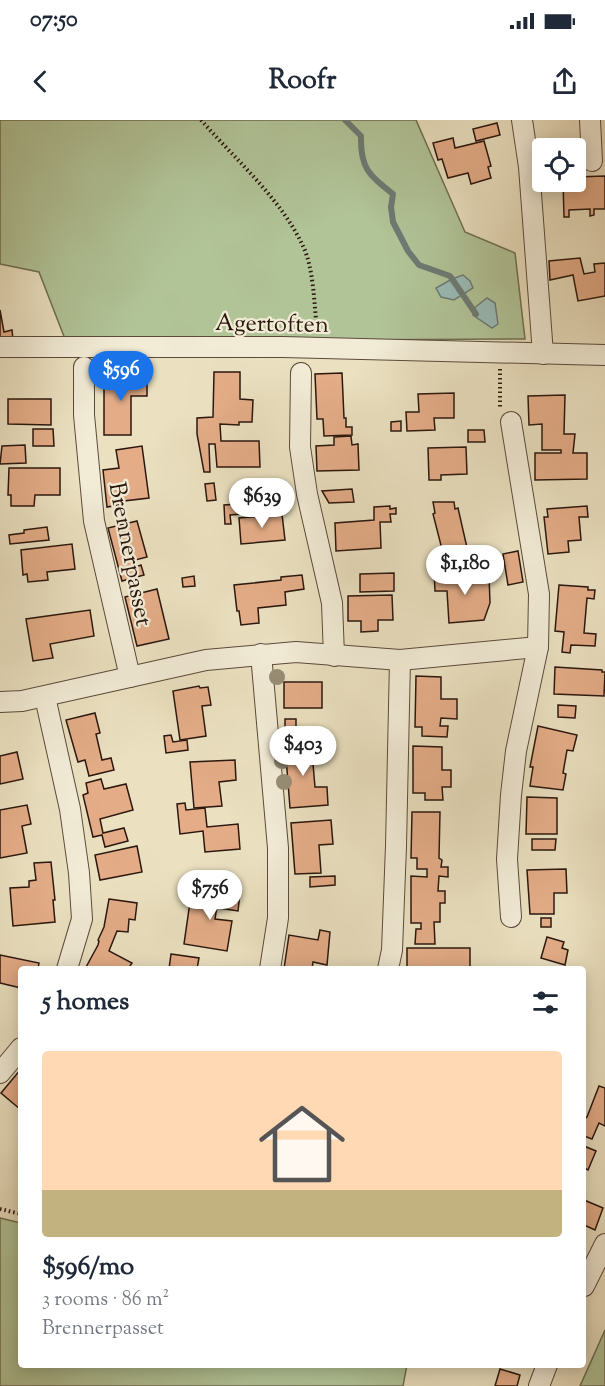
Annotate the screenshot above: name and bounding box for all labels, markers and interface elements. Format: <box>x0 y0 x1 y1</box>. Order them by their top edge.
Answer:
text: 07:50 <box>30 5 78 37</box>
text: Roofr <box>269 62 336 101</box>
icon: back <box>24 65 57 98</box>
icon: share <box>548 65 581 98</box>
map controls <box>532 138 586 192</box>
button: locate <box>532 138 586 192</box>
street label: Agertoften <box>215 307 329 343</box>
pin: $596 <box>85 351 157 402</box>
text: $596 <box>102 356 140 385</box>
pin: $639 <box>226 478 298 529</box>
street label: Brennerpasset <box>98 479 160 629</box>
text: $639 <box>243 483 281 512</box>
pin: $1,180 <box>416 545 514 596</box>
text: $1,180 <box>440 550 490 579</box>
pin: $403 <box>267 726 339 777</box>
text: $403 <box>283 731 323 760</box>
pin: $756 <box>174 870 246 921</box>
text: $756 <box>191 875 229 904</box>
text: 5 homes <box>42 984 129 1021</box>
icon: filters <box>529 986 562 1019</box>
icon: home <box>248 1090 356 1198</box>
text: $596/mo <box>42 1249 134 1286</box>
text: 3 rooms · 86 m² <box>42 1286 169 1315</box>
text: Brennerpasset <box>42 1315 164 1344</box>

